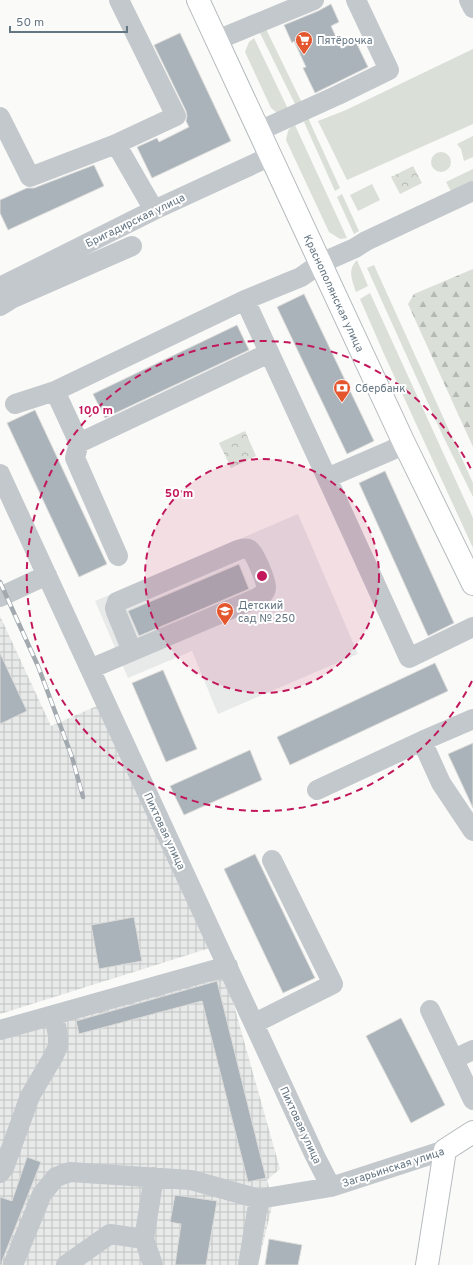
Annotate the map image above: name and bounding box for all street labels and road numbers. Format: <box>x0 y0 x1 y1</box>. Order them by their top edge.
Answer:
street label: Бригадирская улица <box>83 191 188 251</box>
street label: Краснополянская улица <box>300 233 367 355</box>
street label: Пихтовая улица <box>140 791 188 872</box>
street label: Пихтовая улица <box>276 1085 324 1166</box>
street label: Загарьинская улица <box>340 1145 446 1191</box>

